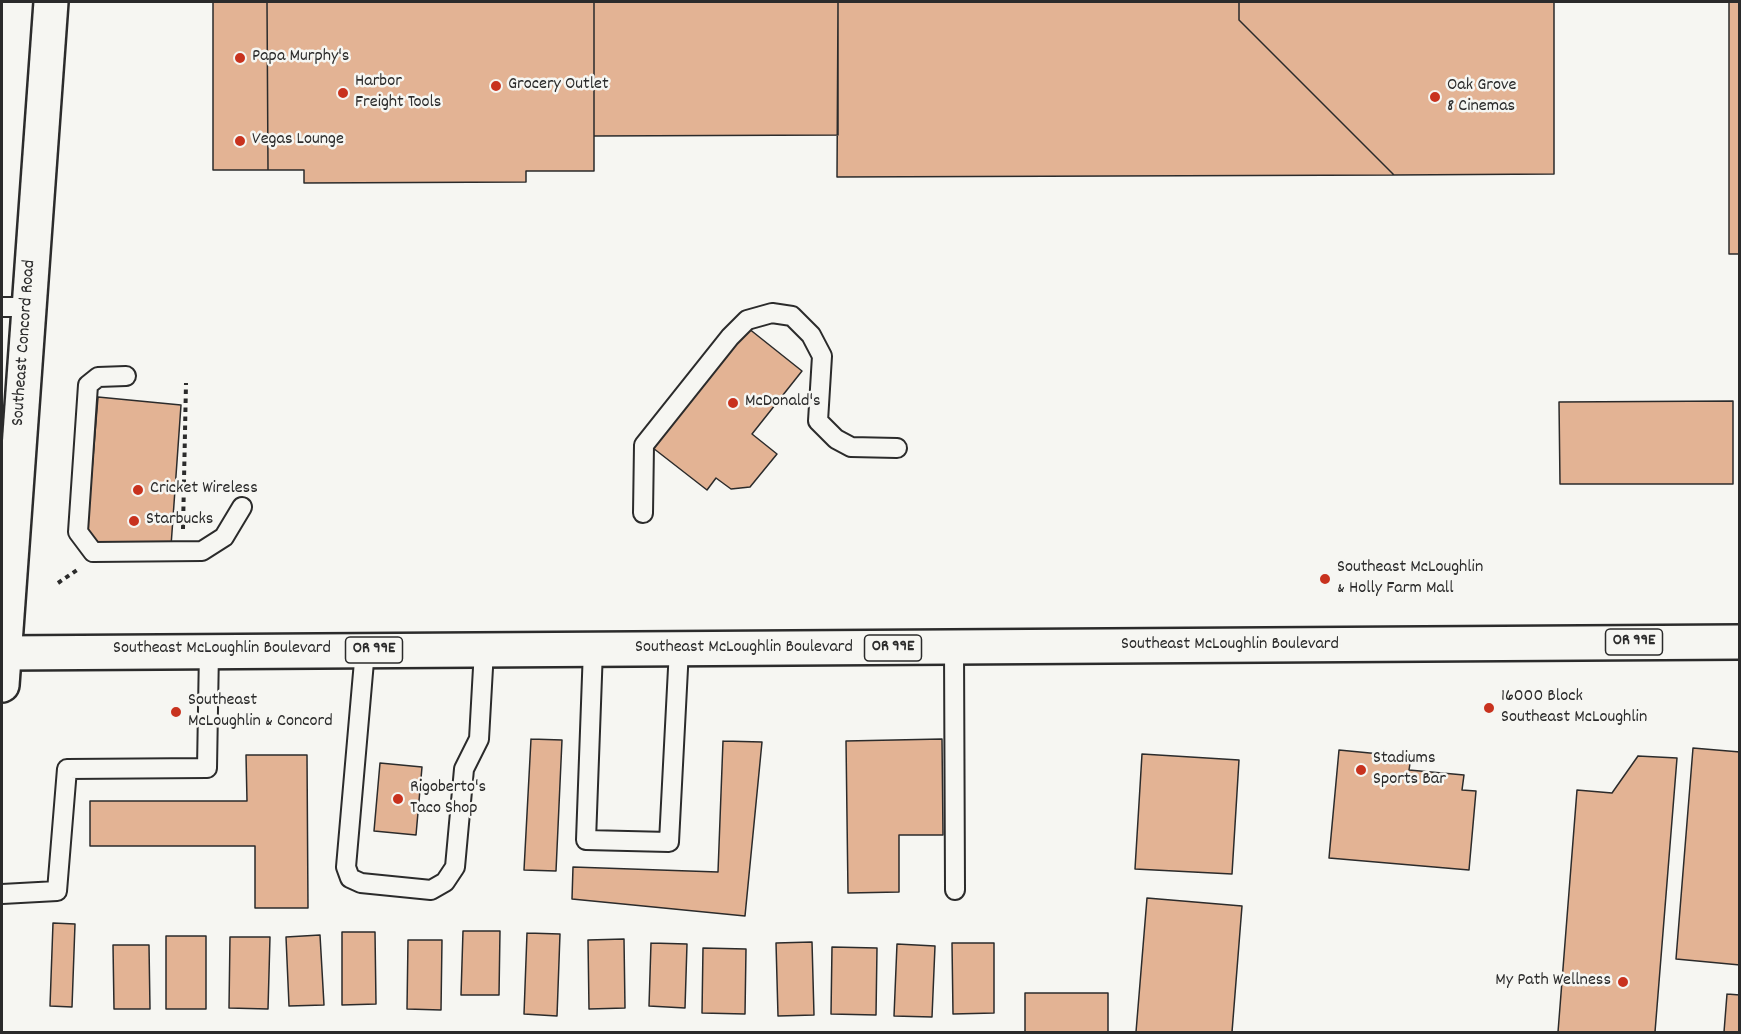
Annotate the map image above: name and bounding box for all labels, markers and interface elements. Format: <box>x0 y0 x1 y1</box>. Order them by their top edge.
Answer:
place label: Papa Murphy's <box>252 47 349 69</box>
marker: Papa Murphy's <box>233 51 247 65</box>
place label: Harbor Freight Tools <box>355 72 441 115</box>
place label: Grocery Outlet <box>508 75 609 97</box>
place label: Oak Grove 8 Cinemas <box>1447 76 1516 118</box>
marker: Grocery Outlet <box>489 79 503 93</box>
marker: Harbor Freight Tools <box>336 86 350 100</box>
marker: Oak Grove 8 Cinemas <box>1428 90 1442 104</box>
place label: Vegas Lounge <box>252 130 344 152</box>
marker: Vegas Lounge <box>233 134 247 148</box>
street label: Southeast Concord Road <box>8 259 42 427</box>
place label: McDonald's <box>745 392 821 414</box>
marker: McDonald's <box>726 396 740 410</box>
place label: Cricket Wireless <box>150 479 258 501</box>
marker: Cricket Wireless <box>131 483 145 497</box>
place label: Starbucks <box>146 510 213 532</box>
marker: Starbucks <box>127 514 141 528</box>
place label: Southeast McLoughlin & Holly Farm Mall <box>1337 558 1483 600</box>
marker: Southeast McLoughlin & Holly Farm Mall <box>1318 572 1332 586</box>
road number: OR 99E <box>1606 629 1662 655</box>
road number: OR 99E <box>864 635 922 661</box>
street label: Southeast McLoughlin Boulevard <box>1121 635 1339 657</box>
road number: OR 99E <box>346 637 403 663</box>
street label: Southeast McLoughlin Boulevard <box>635 638 853 660</box>
street label: Southeast McLoughlin Boulevard <box>113 639 331 661</box>
place label: 16000 Block Southeast McLoughlin <box>1501 687 1647 730</box>
place label: Southeast McLoughlin & Concord <box>188 691 333 734</box>
marker: 16000 Block Southeast McLoughlin <box>1482 701 1496 715</box>
marker: Southeast McLoughlin & Concord <box>169 705 183 719</box>
place label: Stadiums Sports Bar <box>1373 749 1446 792</box>
marker: Stadiums Sports Bar <box>1354 763 1368 777</box>
place label: Rigoberto's Taco Shop <box>410 778 486 820</box>
marker: Rigoberto's Taco Shop <box>391 792 405 806</box>
place label: My Path Wellness <box>1495 971 1611 993</box>
marker: My Path Wellness <box>1616 975 1630 989</box>

